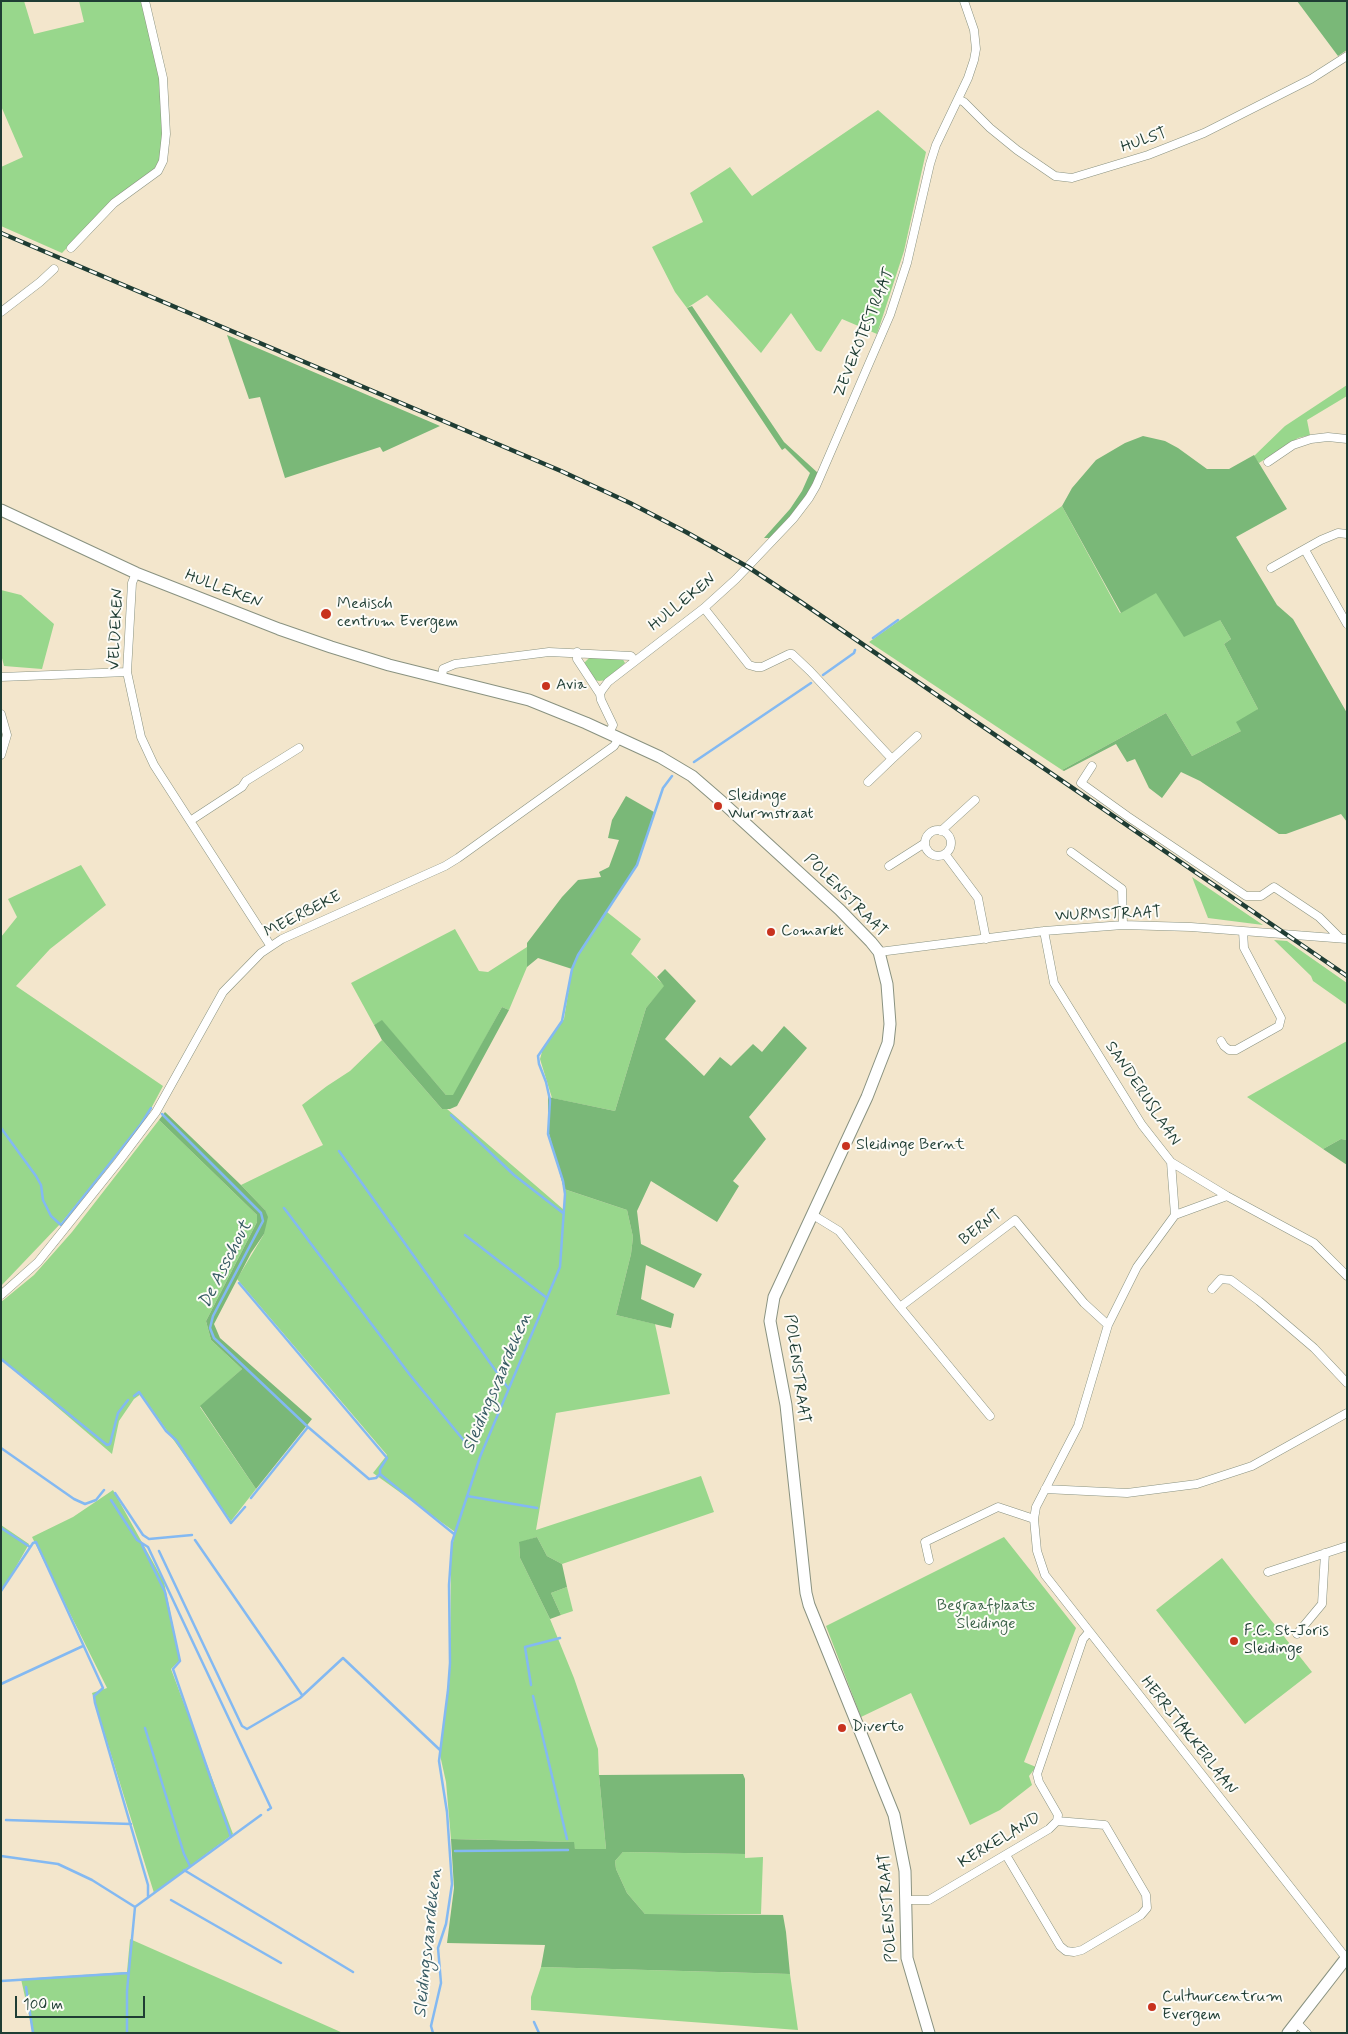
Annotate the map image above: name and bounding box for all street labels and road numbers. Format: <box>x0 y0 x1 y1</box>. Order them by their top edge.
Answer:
street label: HULST <box>1118 124 1170 158</box>
street label: ZEVEKOTESTRAAT <box>830 266 900 400</box>
street label: HULLEKEN <box>182 566 264 614</box>
street label: HULLEKEN <box>645 570 721 636</box>
street label: VELDEKEN <box>105 587 129 671</box>
street label: POLENSTRAAT <box>799 850 891 942</box>
street label: MEERBEKE <box>261 887 345 943</box>
street label: WURMSTRAAT <box>1054 904 1162 926</box>
street label: SANDERUSLAAN <box>1100 1038 1184 1150</box>
street label: BERNT <box>956 1206 1006 1250</box>
street label: POLENSTRAAT <box>779 1313 813 1425</box>
street label: HERRITAKKERLAAN <box>1136 1673 1240 1799</box>
street label: KERKELAND <box>955 1809 1045 1873</box>
street label: POLENSTRAAT <box>876 1853 902 1963</box>

